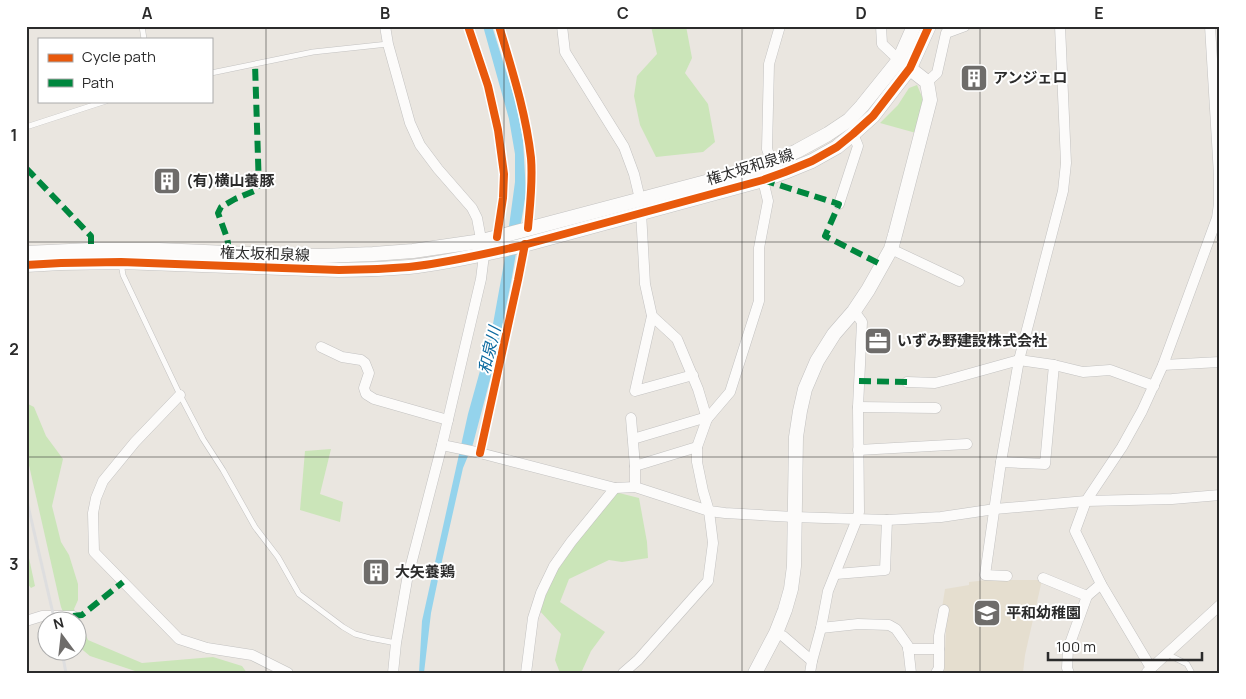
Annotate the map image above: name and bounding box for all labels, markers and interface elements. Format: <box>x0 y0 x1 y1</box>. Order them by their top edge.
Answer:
text: A <box>142 2 153 24</box>
text: B <box>380 2 390 24</box>
text: C <box>617 2 629 24</box>
text: D <box>855 2 867 24</box>
text: E <box>1094 2 1104 24</box>
legend <box>38 38 212 102</box>
text: Cycle path <box>82 46 156 67</box>
building icon: アンジェロ <box>959 63 989 93</box>
place label: アンジェロ <box>993 67 1067 88</box>
text: Path <box>82 72 114 93</box>
text: 1 <box>10 124 18 146</box>
street label: 権太坂和泉線 <box>704 143 796 190</box>
building icon: (有)横山養豚 <box>152 166 182 196</box>
place label: (有)横山養豚 <box>186 170 275 191</box>
street label: 権太坂和泉線 <box>220 241 310 266</box>
water label: 和泉川 <box>473 322 506 376</box>
office icon: いずみ野建設株式会社 <box>863 326 893 356</box>
place label: いずみ野建設株式会社 <box>897 330 1047 351</box>
text: 2 <box>9 338 19 360</box>
text: 3 <box>9 553 19 575</box>
building icon: 大矢養鶏 <box>361 557 391 587</box>
place label: 大矢養鶏 <box>395 561 455 582</box>
school or university icon: 平和幼稚園 <box>972 598 1002 628</box>
place label: 平和幼稚園 <box>1006 602 1081 623</box>
north arrow <box>38 612 88 662</box>
text: N <box>51 612 66 633</box>
scale bar <box>1048 629 1202 661</box>
text: 100 m <box>1056 636 1096 657</box>

